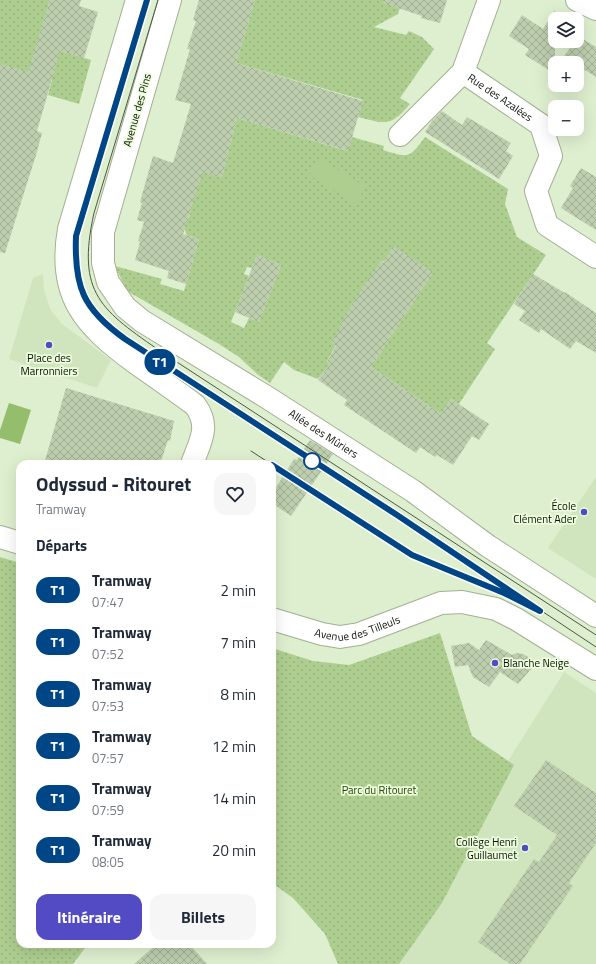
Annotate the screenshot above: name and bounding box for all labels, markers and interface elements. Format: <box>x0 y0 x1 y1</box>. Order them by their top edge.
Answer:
map controls <box>548 12 584 136</box>
button: layers <box>548 12 584 48</box>
button: + <box>548 56 584 92</box>
street label: Rue des Azalées <box>465 69 536 125</box>
street label: Avenue des Pins <box>119 71 155 149</box>
button: − <box>548 100 584 136</box>
marker: Place des Marronniers <box>44 340 54 350</box>
line badge: T1 <box>142 349 178 375</box>
place label: Place des Marronniers <box>21 350 77 379</box>
text: T1 <box>152 351 168 372</box>
street label: Allée des Mûriers <box>286 405 361 462</box>
unlabelled marker <box>303 452 321 470</box>
text: Odyssud - Ritouret <box>36 469 191 498</box>
button: heart <box>214 473 256 515</box>
place label: École Clément Ader <box>513 498 576 527</box>
text: Tramway <box>36 499 86 519</box>
marker: École Clément Ader <box>579 507 589 517</box>
text: Départs <box>36 534 87 557</box>
text: Tramway <box>92 569 152 592</box>
text: T1 <box>50 579 66 600</box>
text: 2 min <box>220 579 256 602</box>
text: 07:47 <box>92 592 124 612</box>
street label: Avenue des Tilleuls <box>313 611 402 645</box>
text: Tramway <box>92 621 152 644</box>
text: T1 <box>50 631 66 652</box>
text: 7 min <box>220 631 256 654</box>
text: 07:52 <box>92 644 124 664</box>
place label: Blanche Neige <box>503 655 569 671</box>
marker: Blanche Neige <box>490 658 500 668</box>
text: Tramway <box>92 673 152 696</box>
text: T1 <box>50 683 66 704</box>
text: 8 min <box>220 683 256 706</box>
text: 07:53 <box>92 696 124 716</box>
text: Tramway <box>92 725 152 748</box>
text: T1 <box>50 735 66 756</box>
text: 12 min <box>212 735 256 758</box>
text: 07:57 <box>92 748 124 768</box>
text: Tramway <box>92 777 152 800</box>
park label: Parc du Ritouret <box>342 782 417 798</box>
text: T1 <box>50 787 66 808</box>
text: 14 min <box>212 787 256 810</box>
text: 07:59 <box>92 800 124 820</box>
text: Tramway <box>92 829 152 852</box>
place label: Collège Henri Guillaumet <box>456 834 517 863</box>
text: T1 <box>50 839 66 860</box>
text: 20 min <box>212 839 256 862</box>
marker: Collège Henri Guillaumet <box>520 843 530 853</box>
text: 08:05 <box>92 852 124 872</box>
button: Itinéraire <box>36 894 142 940</box>
button: Billets <box>150 894 256 940</box>

